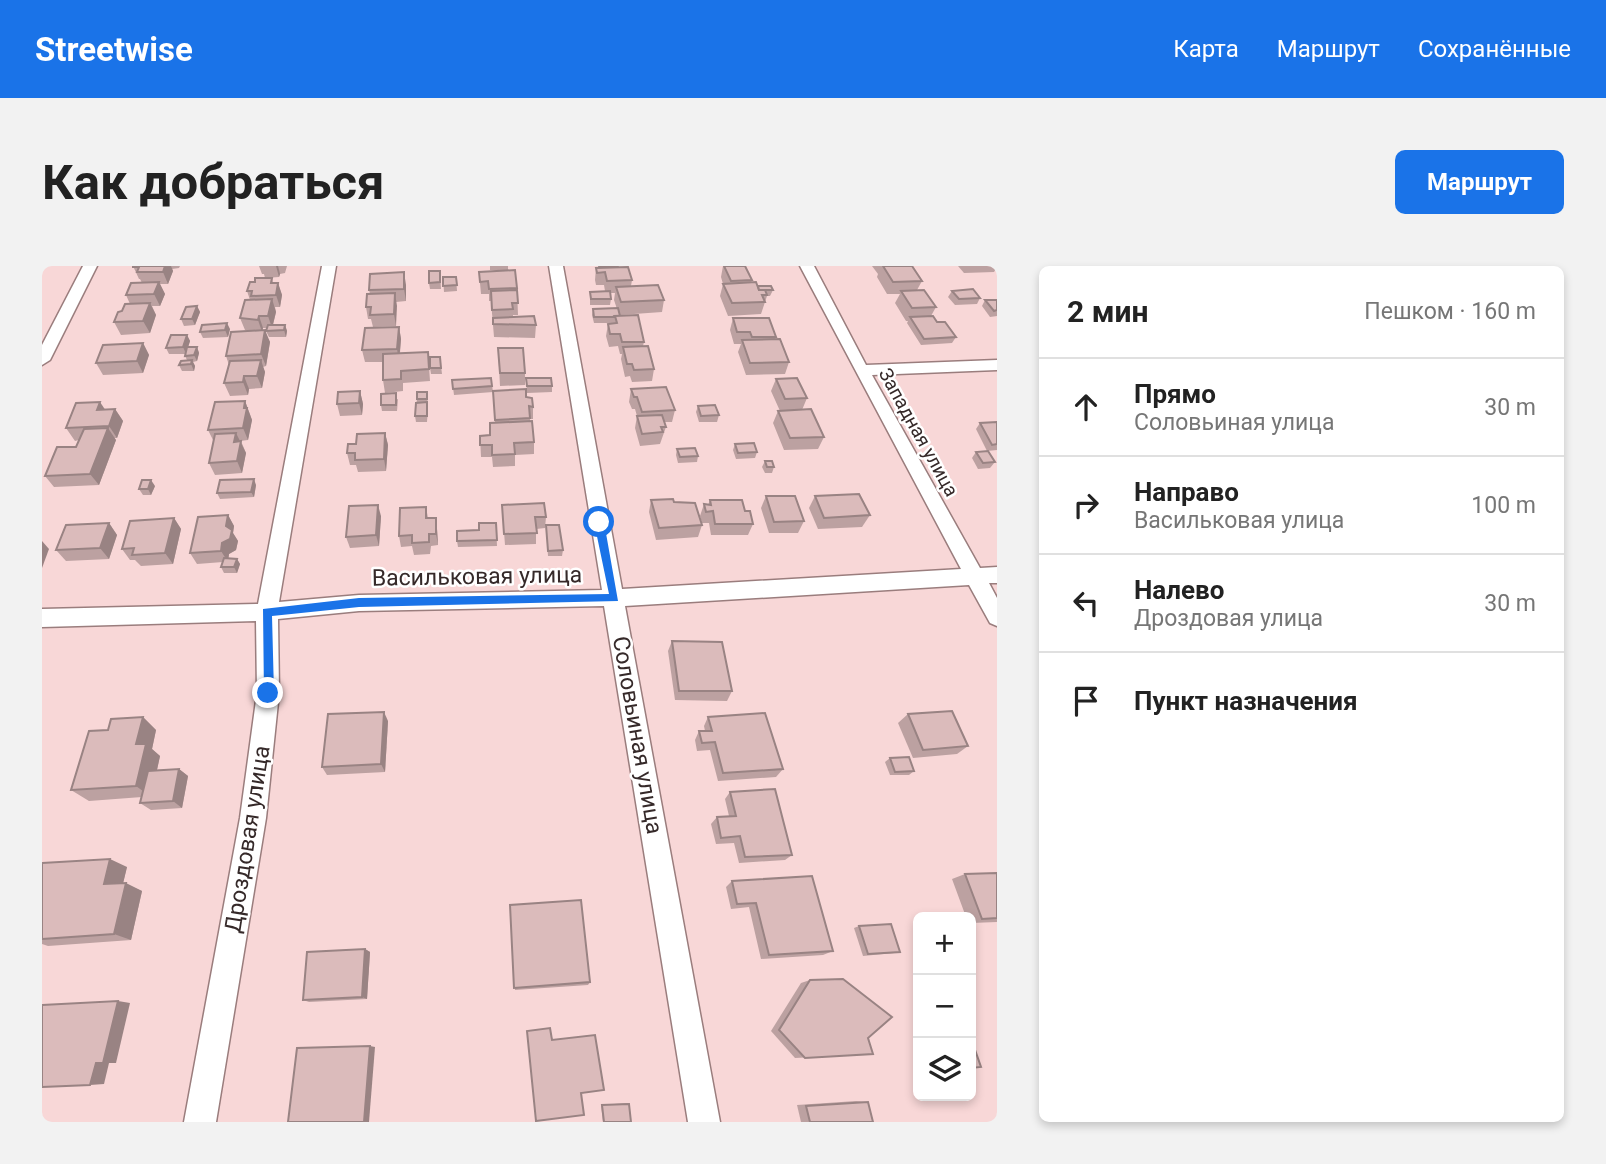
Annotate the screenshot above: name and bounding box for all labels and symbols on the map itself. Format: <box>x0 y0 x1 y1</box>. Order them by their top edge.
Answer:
street label: Западная улица <box>874 364 963 500</box>
route start <box>583 506 614 537</box>
street label: Васильковая улица <box>372 561 582 592</box>
street label: Соловьиная улица <box>607 634 668 836</box>
route end <box>252 677 283 708</box>
street label: Дроздовая улица <box>219 744 276 935</box>

